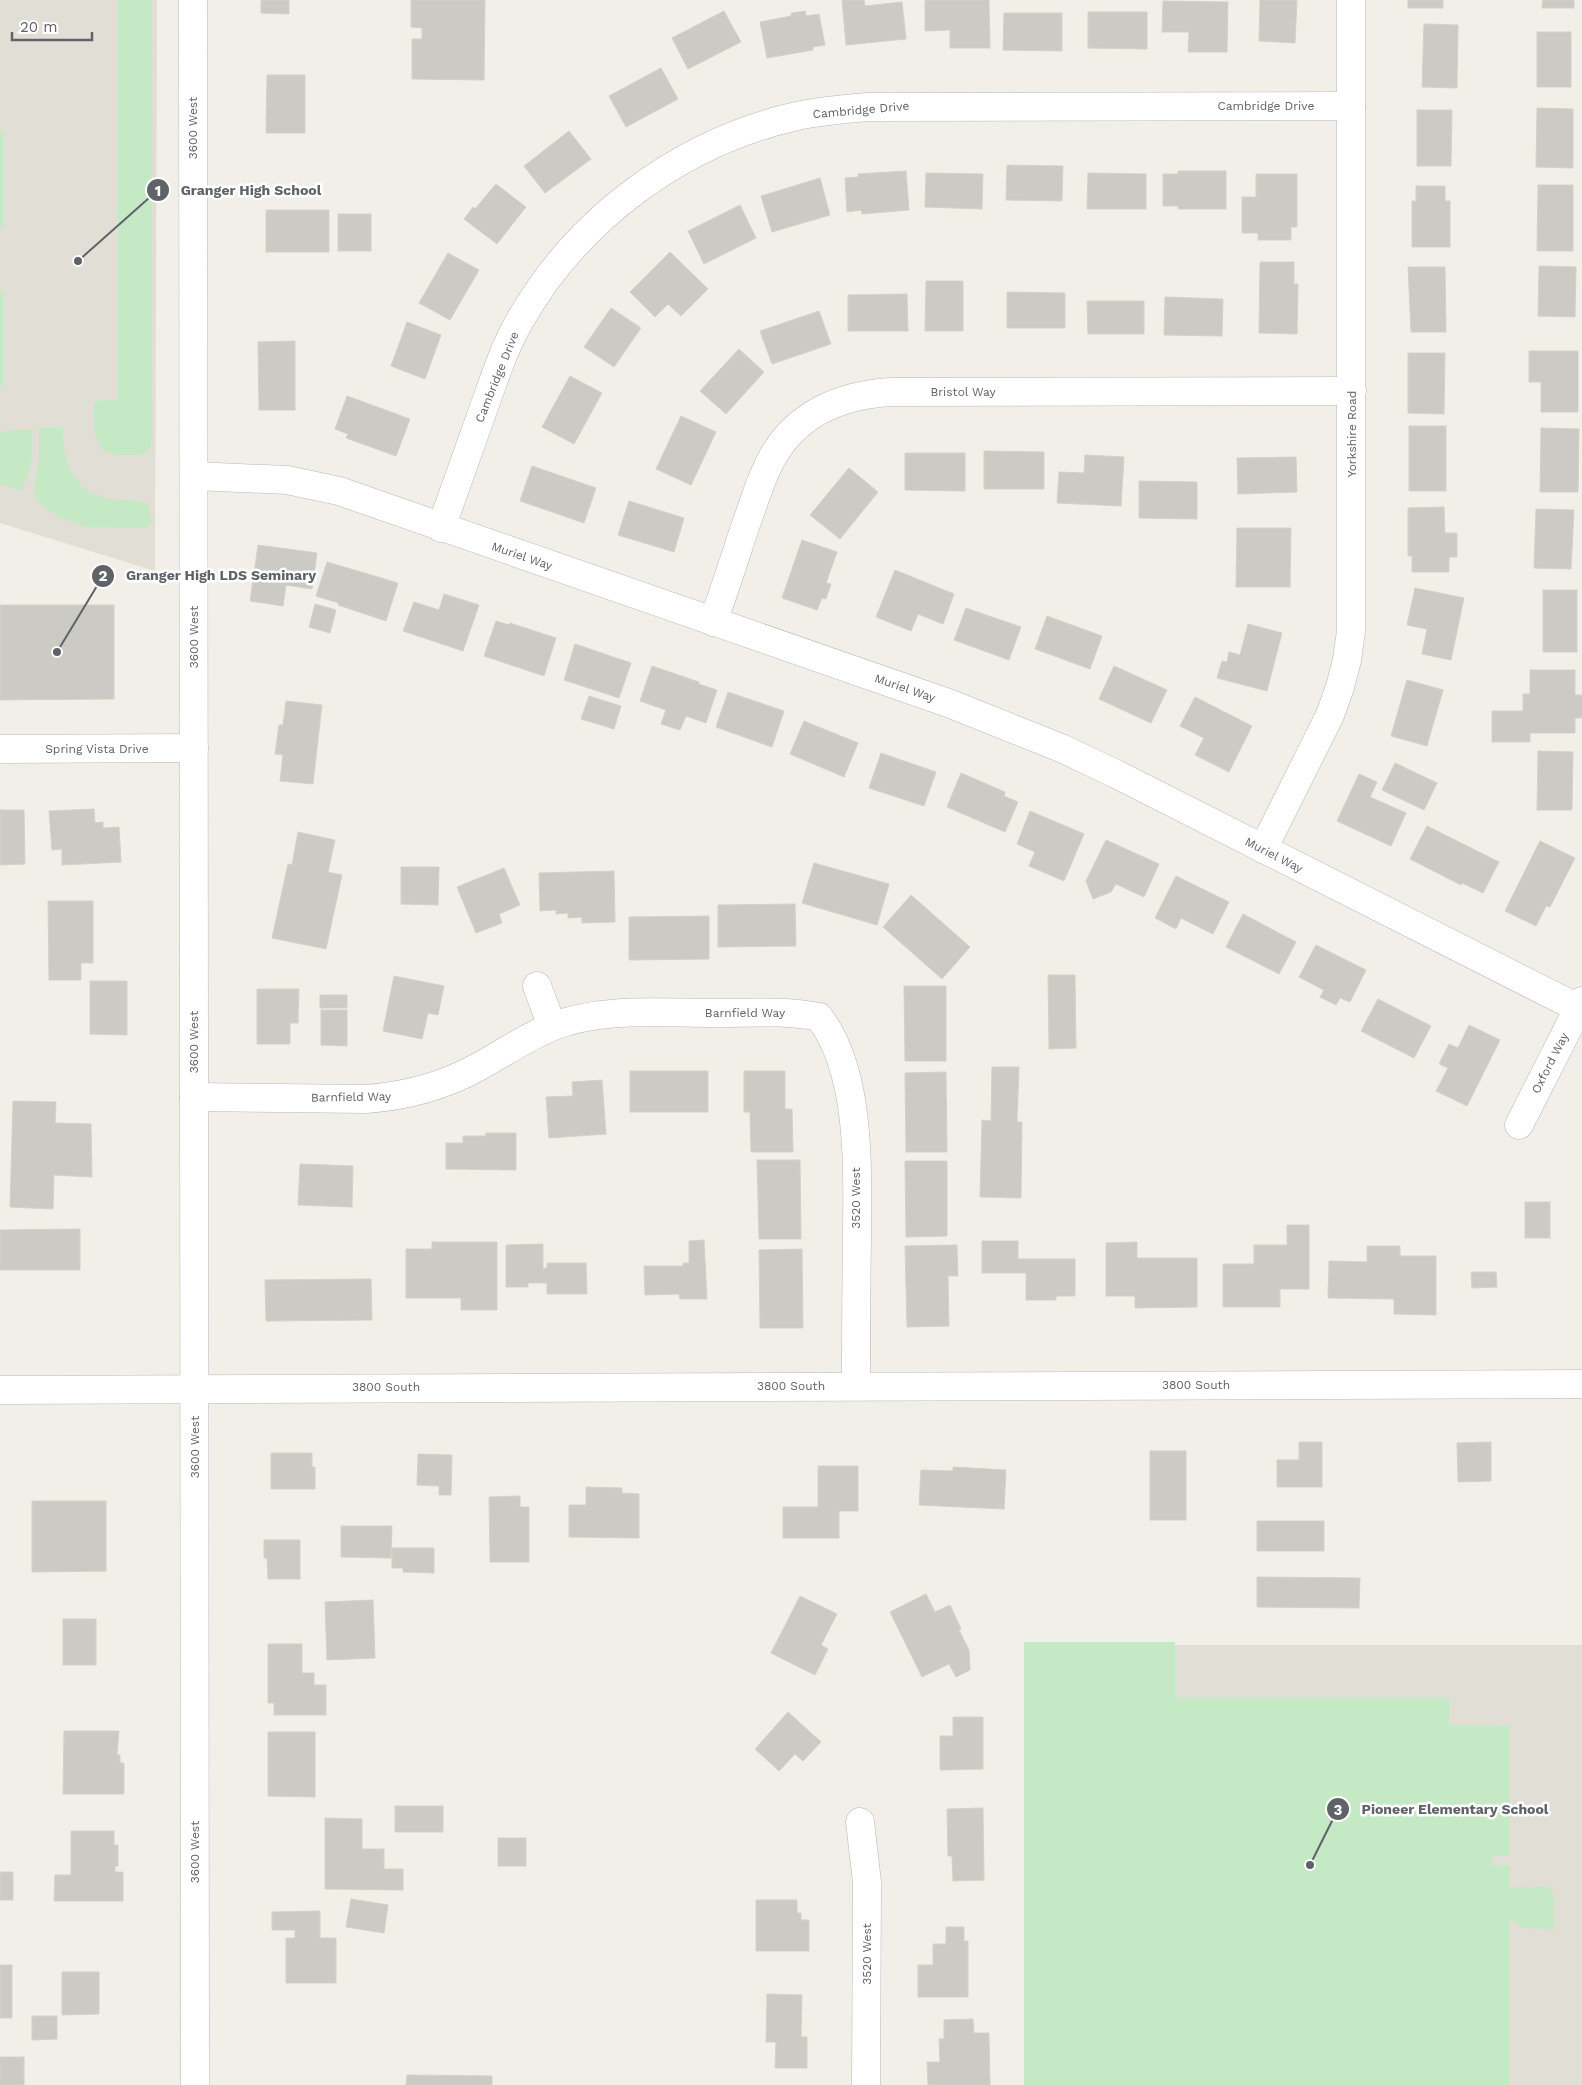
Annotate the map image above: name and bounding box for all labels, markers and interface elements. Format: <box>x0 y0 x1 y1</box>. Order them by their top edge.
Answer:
scale bar <box>12 10 92 42</box>
text: 20 m <box>20 18 58 36</box>
street label: 3600 West <box>186 97 200 159</box>
street label: Cambridge Drive <box>812 99 910 121</box>
street label: Cambridge Drive <box>1218 99 1314 113</box>
callout: Granger High School <box>145 176 331 205</box>
text: 1 <box>155 182 161 200</box>
text: Granger High School <box>181 182 322 198</box>
street label: Cambridge Drive <box>472 329 522 425</box>
street label: Bristol Way <box>930 385 996 399</box>
street label: Yorkshire Road <box>1345 391 1359 477</box>
street label: Muriel Way <box>490 539 555 573</box>
callout: Granger High LDS Seminary <box>91 561 326 590</box>
text: 2 <box>99 567 108 585</box>
text: Granger High LDS Seminary <box>126 567 316 583</box>
street label: 3600 West <box>187 606 201 668</box>
street label: Muriel Way <box>873 671 938 705</box>
street label: Spring Vista Drive <box>45 742 149 756</box>
street label: Muriel Way <box>1243 834 1306 876</box>
street label: Barnfield Way <box>705 1006 786 1020</box>
street label: 3600 West <box>187 1011 201 1073</box>
street label: Oxford Way <box>1529 1029 1572 1096</box>
street label: Barnfield Way <box>311 1089 392 1105</box>
street label: 3520 West <box>849 1167 863 1229</box>
street label: 3800 South <box>1162 1378 1230 1392</box>
street label: 3800 South <box>757 1379 825 1393</box>
street label: 3800 South <box>352 1380 420 1394</box>
street label: 3600 West <box>188 1416 202 1478</box>
callout: Pioneer Elementary School <box>1326 1795 1558 1824</box>
text: 3 <box>1334 1801 1343 1819</box>
text: Pioneer Elementary School <box>1362 1801 1549 1817</box>
street label: 3600 West <box>188 1821 202 1883</box>
street label: 3520 West <box>860 1923 874 1985</box>

